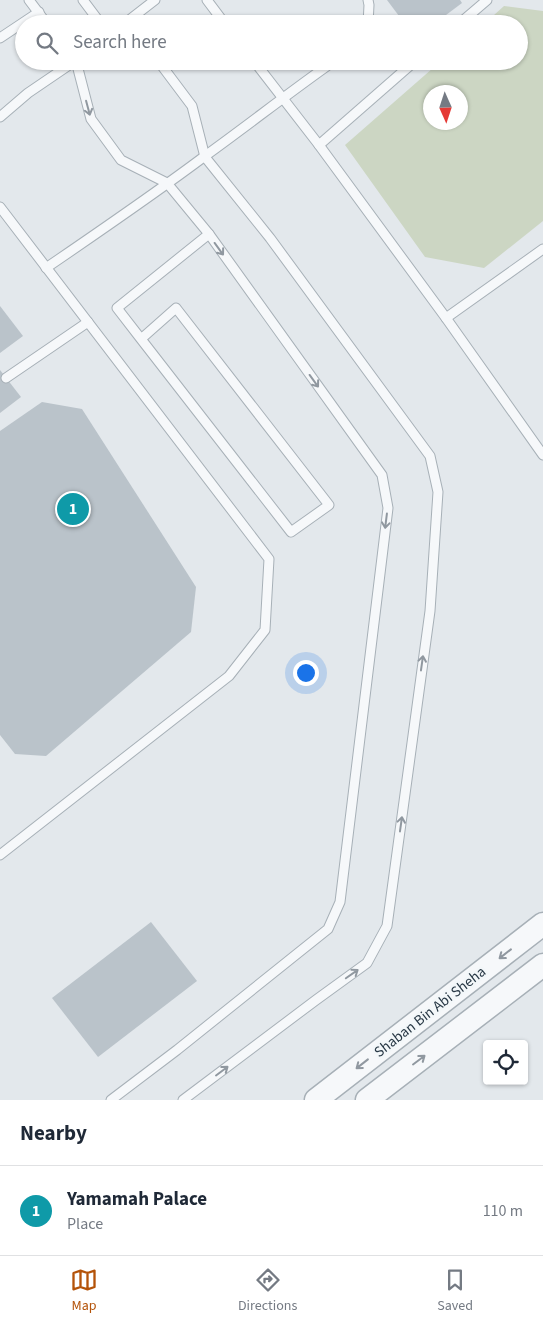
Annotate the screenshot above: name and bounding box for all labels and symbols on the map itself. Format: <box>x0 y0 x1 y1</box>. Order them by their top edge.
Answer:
north arrow <box>423 85 468 130</box>
one-way arrow <box>84 100 94 116</box>
one-way arrow <box>214 242 225 255</box>
one-way arrow <box>309 374 319 388</box>
pin: 1 <box>57 490 89 528</box>
one-way arrow <box>381 513 391 529</box>
one-way arrow <box>418 656 428 672</box>
your location <box>293 660 319 686</box>
one-way arrow <box>396 817 406 833</box>
one-way arrow <box>498 948 511 959</box>
street label: Shaban Bin Abi Sheha <box>370 962 490 1062</box>
one-way arrow <box>345 969 359 979</box>
one-way arrow <box>412 1054 425 1065</box>
one-way arrow <box>356 1059 369 1070</box>
one-way arrow <box>215 1065 228 1076</box>

